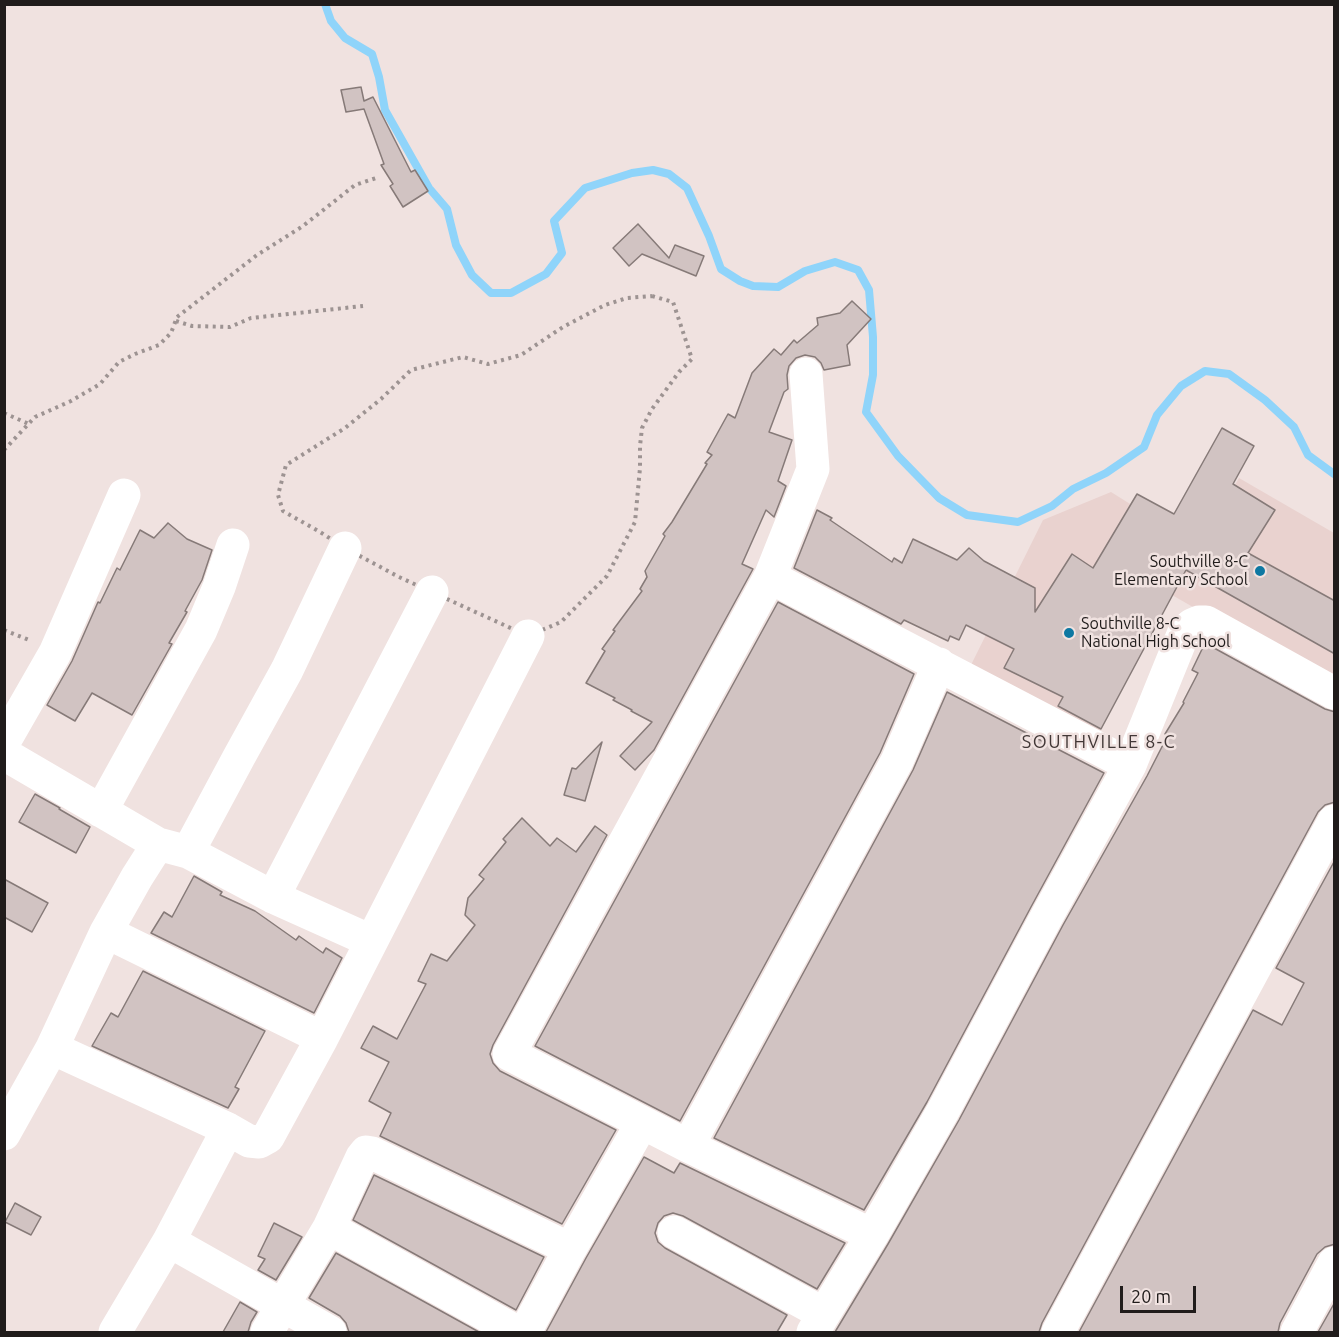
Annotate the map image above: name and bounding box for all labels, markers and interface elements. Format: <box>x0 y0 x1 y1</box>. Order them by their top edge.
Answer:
place label: Southville 8-C Elementary School <box>1114 552 1248 590</box>
marker: Southville 8-C Elementary School <box>1253 564 1267 578</box>
place label: Southville 8-C National High School <box>1081 614 1230 652</box>
marker: Southville 8-C National High School <box>1062 626 1076 640</box>
district label: SOUTHVILLE 8-C <box>1022 731 1176 753</box>
scale bar <box>1123 1274 1200 1312</box>
text: 20 m <box>1131 1286 1171 1306</box>

